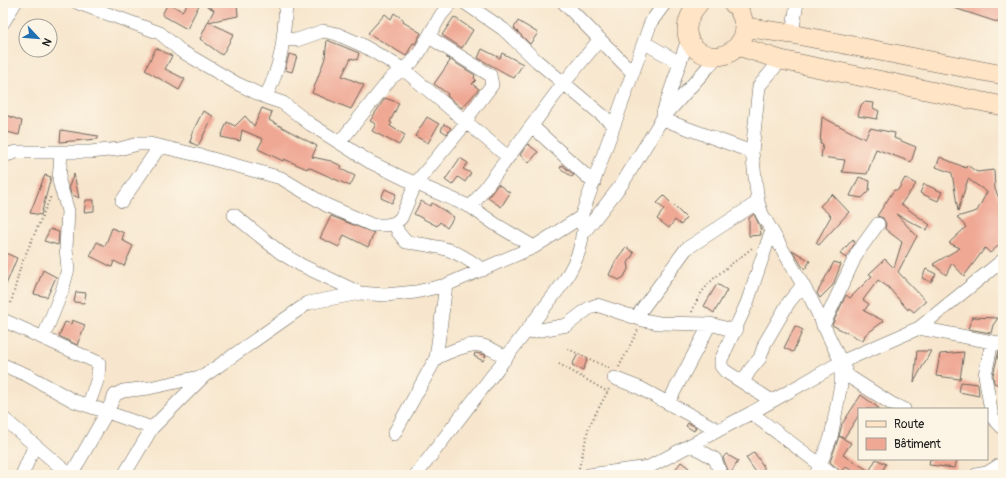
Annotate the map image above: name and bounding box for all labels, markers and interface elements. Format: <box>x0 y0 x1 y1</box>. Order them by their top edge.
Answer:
north arrow <box>18 18 58 58</box>
text: N <box>39 36 54 49</box>
legend <box>858 408 988 460</box>
text: Route <box>894 417 924 432</box>
text: Bâtiment <box>894 437 941 452</box>

